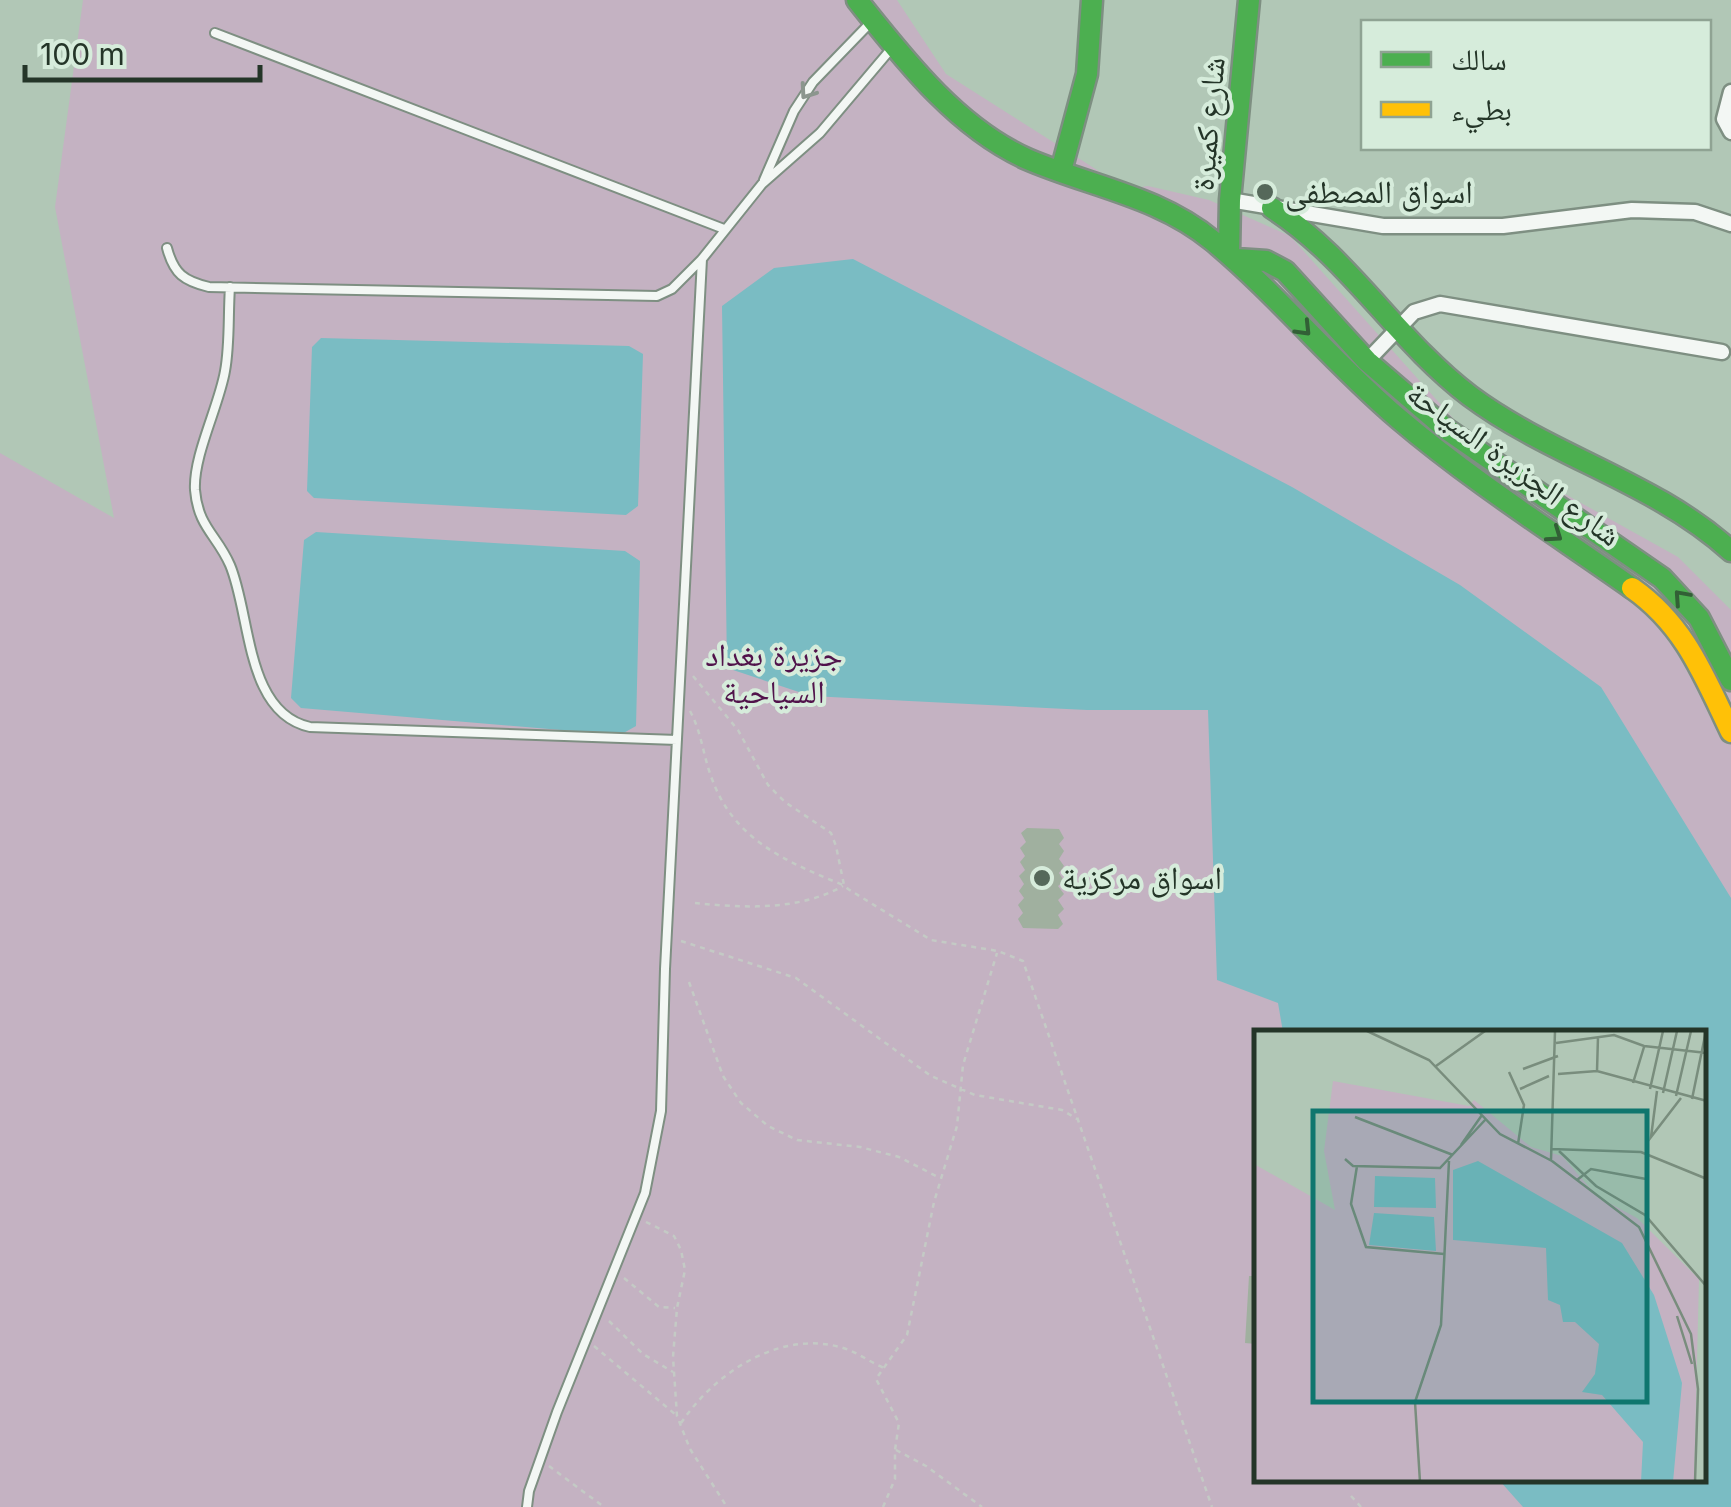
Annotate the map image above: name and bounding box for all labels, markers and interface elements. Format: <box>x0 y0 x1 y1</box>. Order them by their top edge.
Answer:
scale bar <box>25 20 260 82</box>
legend <box>1361 20 1711 150</box>
text: 100 m <box>40 36 125 72</box>
text: سالك <box>1451 41 1507 77</box>
street label: شارع كميرة <box>1182 56 1234 192</box>
one-way arrow <box>801 81 819 100</box>
text: بطيء <box>1451 91 1512 134</box>
place label: اسواق المصطفى <box>1285 172 1473 212</box>
marker: اسواق المصطفى <box>1254 181 1276 203</box>
one-way arrow <box>1292 317 1310 335</box>
street label: شارع الجزيرة السياحة <box>1399 373 1629 555</box>
one-way arrow <box>1543 523 1562 541</box>
one-way arrow <box>1674 590 1692 609</box>
park label: جزيرة بغداد السياحية <box>705 635 843 711</box>
place label: اسواق مركزية <box>1062 858 1222 898</box>
marker: اسواق مركزية <box>1031 867 1053 889</box>
inset map <box>1254 1030 1706 1482</box>

